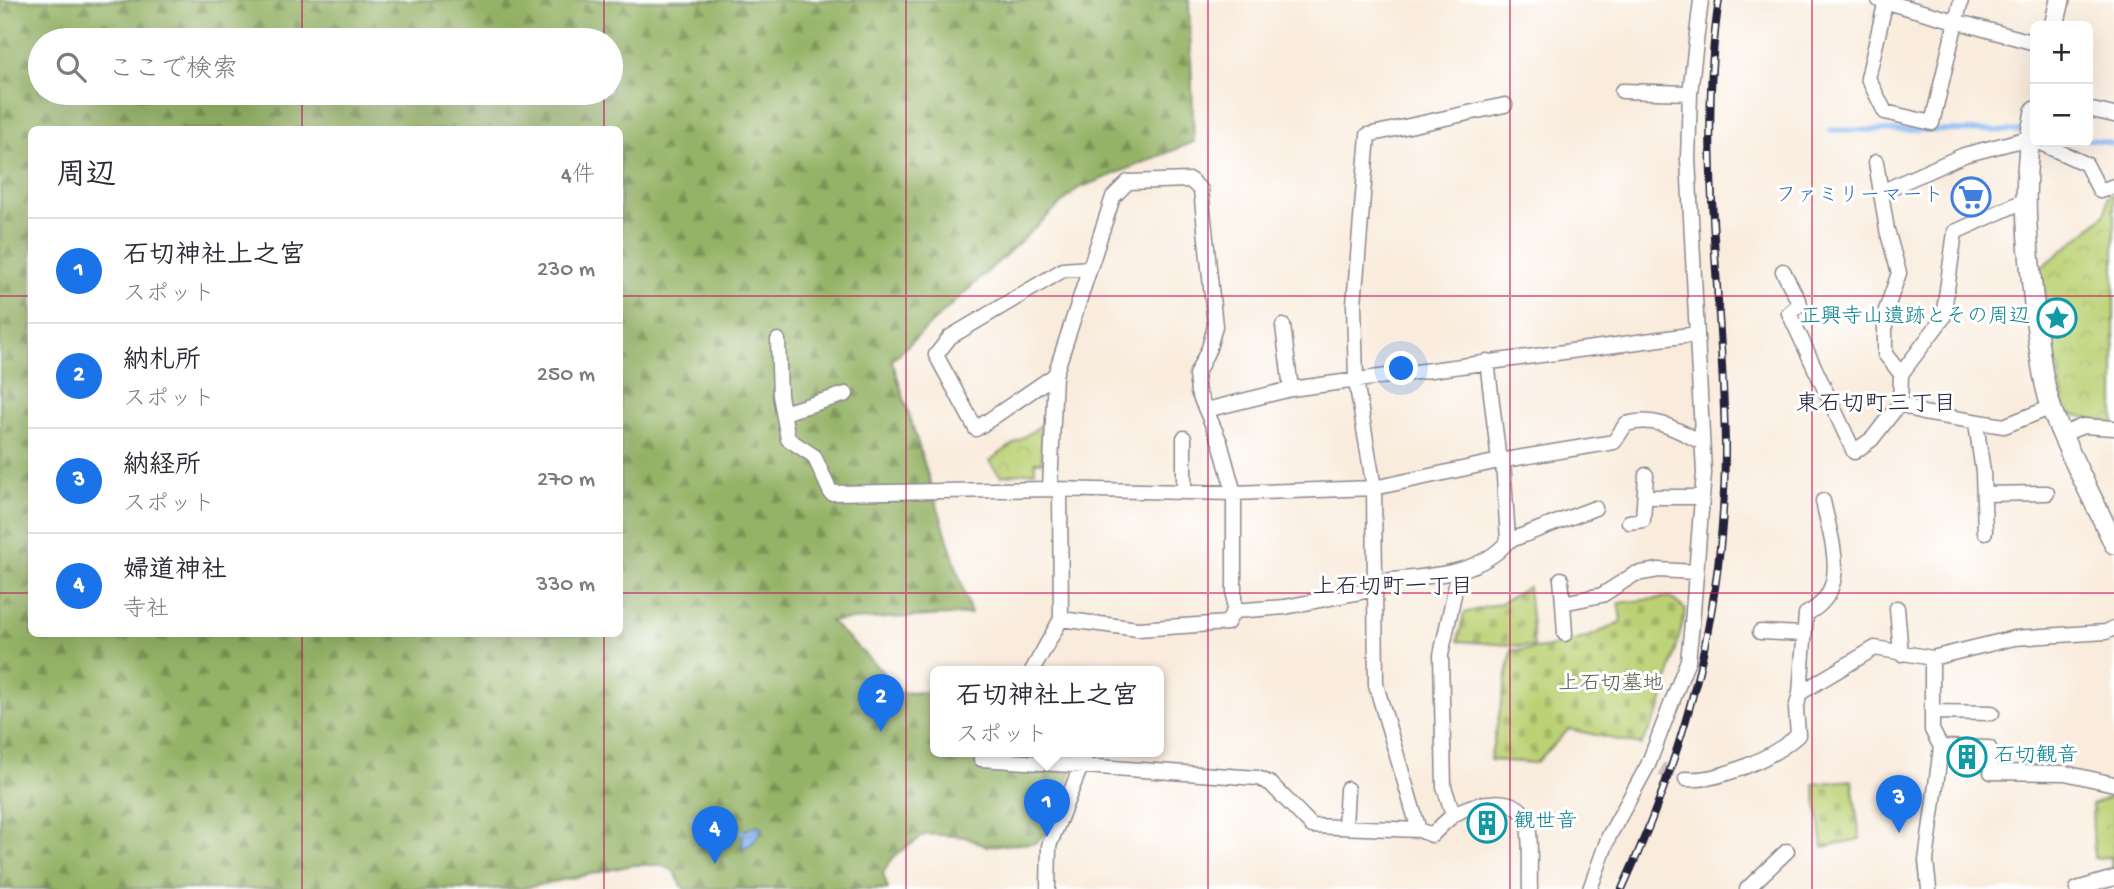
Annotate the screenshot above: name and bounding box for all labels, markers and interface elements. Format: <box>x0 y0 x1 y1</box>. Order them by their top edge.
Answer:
map controls <box>2030 21 2093 147</box>
button: + <box>2030 21 2093 84</box>
search box <box>28 28 623 105</box>
icon: search <box>52 48 90 86</box>
text: ここで検索 <box>108 56 238 87</box>
button: − <box>2030 84 2093 147</box>
text: 周辺 <box>56 160 116 195</box>
text: 4件 <box>561 163 595 190</box>
supermarket icon: ファミリーマート <box>1950 176 1992 218</box>
place label: ファミリーマート <box>1776 185 1944 210</box>
text: 石切神社上之宮 <box>123 242 305 273</box>
text: 1 <box>74 257 84 284</box>
text: 230 m <box>537 257 595 284</box>
text: スポット <box>123 282 215 309</box>
place icon: 正興寺山遺跡とその周辺 <box>2036 297 2078 339</box>
place label: 正興寺山遺跡とその周辺 <box>1799 304 2030 331</box>
text: 納札所 <box>123 347 201 378</box>
your location <box>1384 351 1418 385</box>
text: 2 <box>73 362 85 389</box>
text: 250 m <box>537 362 595 389</box>
text: スポット <box>123 387 215 414</box>
district label: 東石切町三丁目 <box>1796 391 1957 419</box>
text: 納経所 <box>123 452 201 483</box>
text: 3 <box>73 467 85 494</box>
text: 270 m <box>537 467 595 494</box>
text: スポット <box>123 492 215 519</box>
text: 婦道神社 <box>123 557 227 588</box>
text: 4 <box>74 572 84 599</box>
text: 330 m <box>536 572 595 599</box>
district label: 上石切町一丁目 <box>1313 575 1474 602</box>
text: 寺社 <box>123 597 169 624</box>
popup <box>930 666 1164 757</box>
park label: 上石切墓地 <box>1559 672 1664 698</box>
pin: 2 <box>858 674 904 732</box>
text: 石切神社上之宮 <box>956 683 1138 714</box>
text: スポット <box>956 723 1048 750</box>
building icon: 石切観音 <box>1946 736 1988 778</box>
place label: 石切観音 <box>1994 744 2078 770</box>
pin: 3 <box>1876 775 1922 833</box>
pin: 1 <box>1024 779 1070 837</box>
building icon: 観世音 <box>1466 802 1508 844</box>
pin: 4 <box>692 806 738 864</box>
place label: 観世音 <box>1514 810 1577 836</box>

